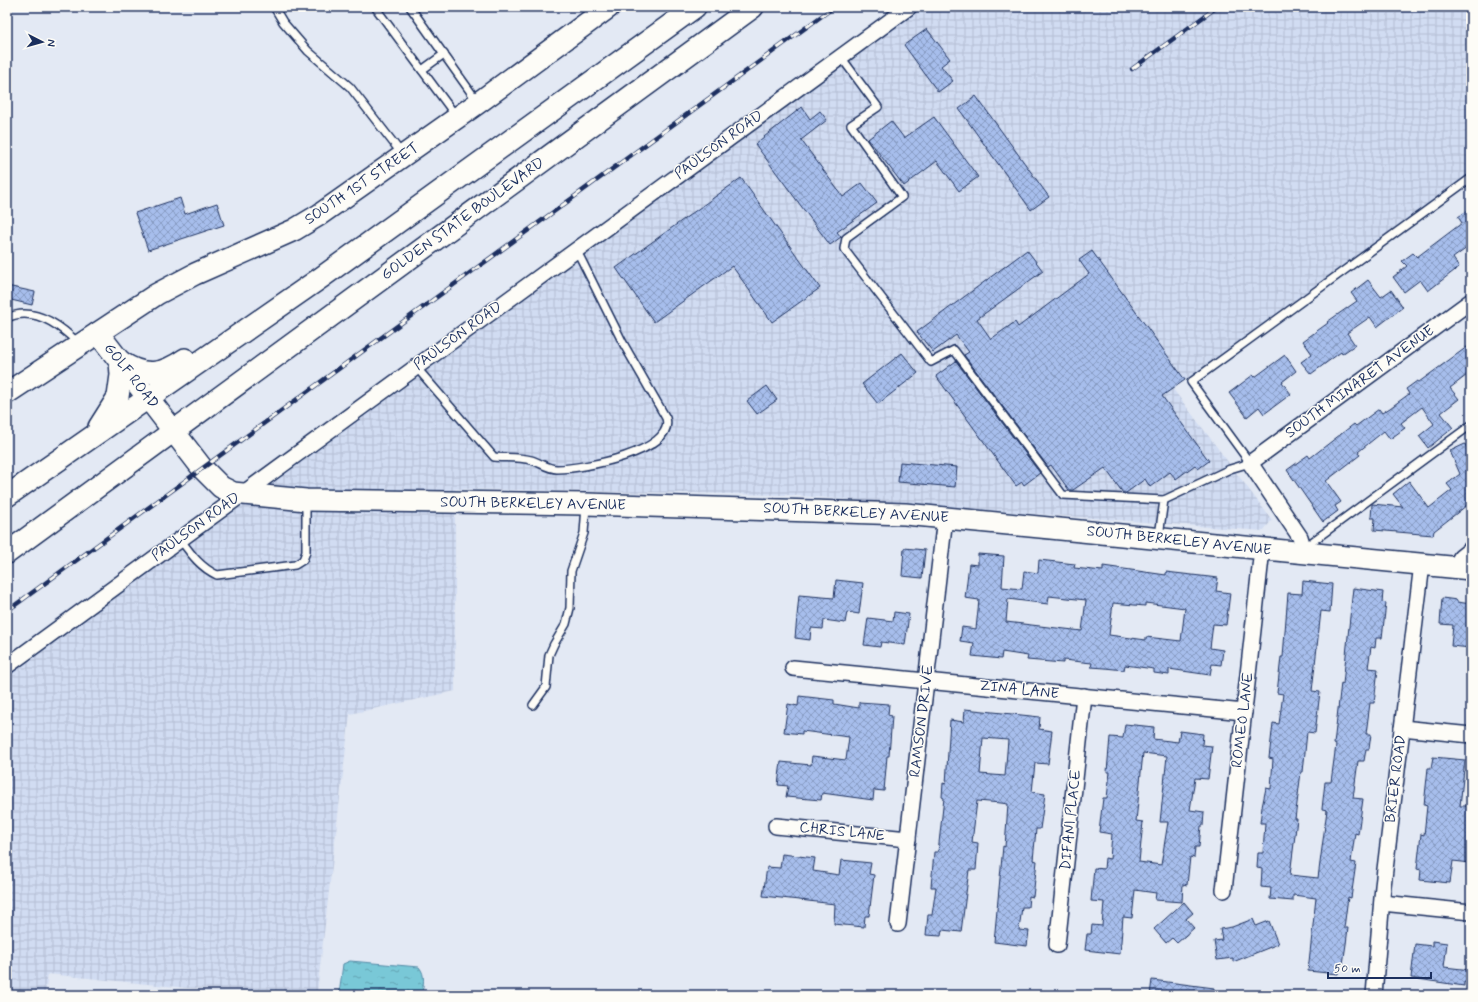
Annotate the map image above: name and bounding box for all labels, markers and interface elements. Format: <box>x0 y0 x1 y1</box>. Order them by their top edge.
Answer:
north arrow <box>22 22 62 62</box>
text: N <box>44 39 58 47</box>
street label: PAULSON ROAD <box>671 106 767 184</box>
street label: SOUTH 1ST STREET <box>301 138 423 230</box>
street label: GOLDEN STATE BOULEVARD <box>377 153 549 285</box>
street label: PAULSON ROAD <box>410 297 506 375</box>
street label: SOUTH MINARET AVENUE <box>1281 321 1439 443</box>
street label: GOLF ROAD <box>99 339 163 413</box>
street label: PAULSON ROAD <box>148 488 244 566</box>
street label: SOUTH BERKELEY AVENUE <box>440 492 626 516</box>
street label: SOUTH BERKELEY AVENUE <box>763 498 949 528</box>
street label: SOUTH BERKELEY AVENUE <box>1086 521 1273 561</box>
street label: RAMSON DRIVE <box>905 663 939 778</box>
street label: ROMEO LANE <box>1227 671 1259 769</box>
street label: ZINA LANE <box>978 676 1060 704</box>
street label: BRIER ROAD <box>1381 734 1411 824</box>
street label: DIFANI PLACE <box>1056 768 1086 871</box>
street label: CHRIS LANE <box>798 818 886 846</box>
scale bar <box>1328 954 1431 980</box>
text: 50 m <box>1334 961 1361 977</box>

